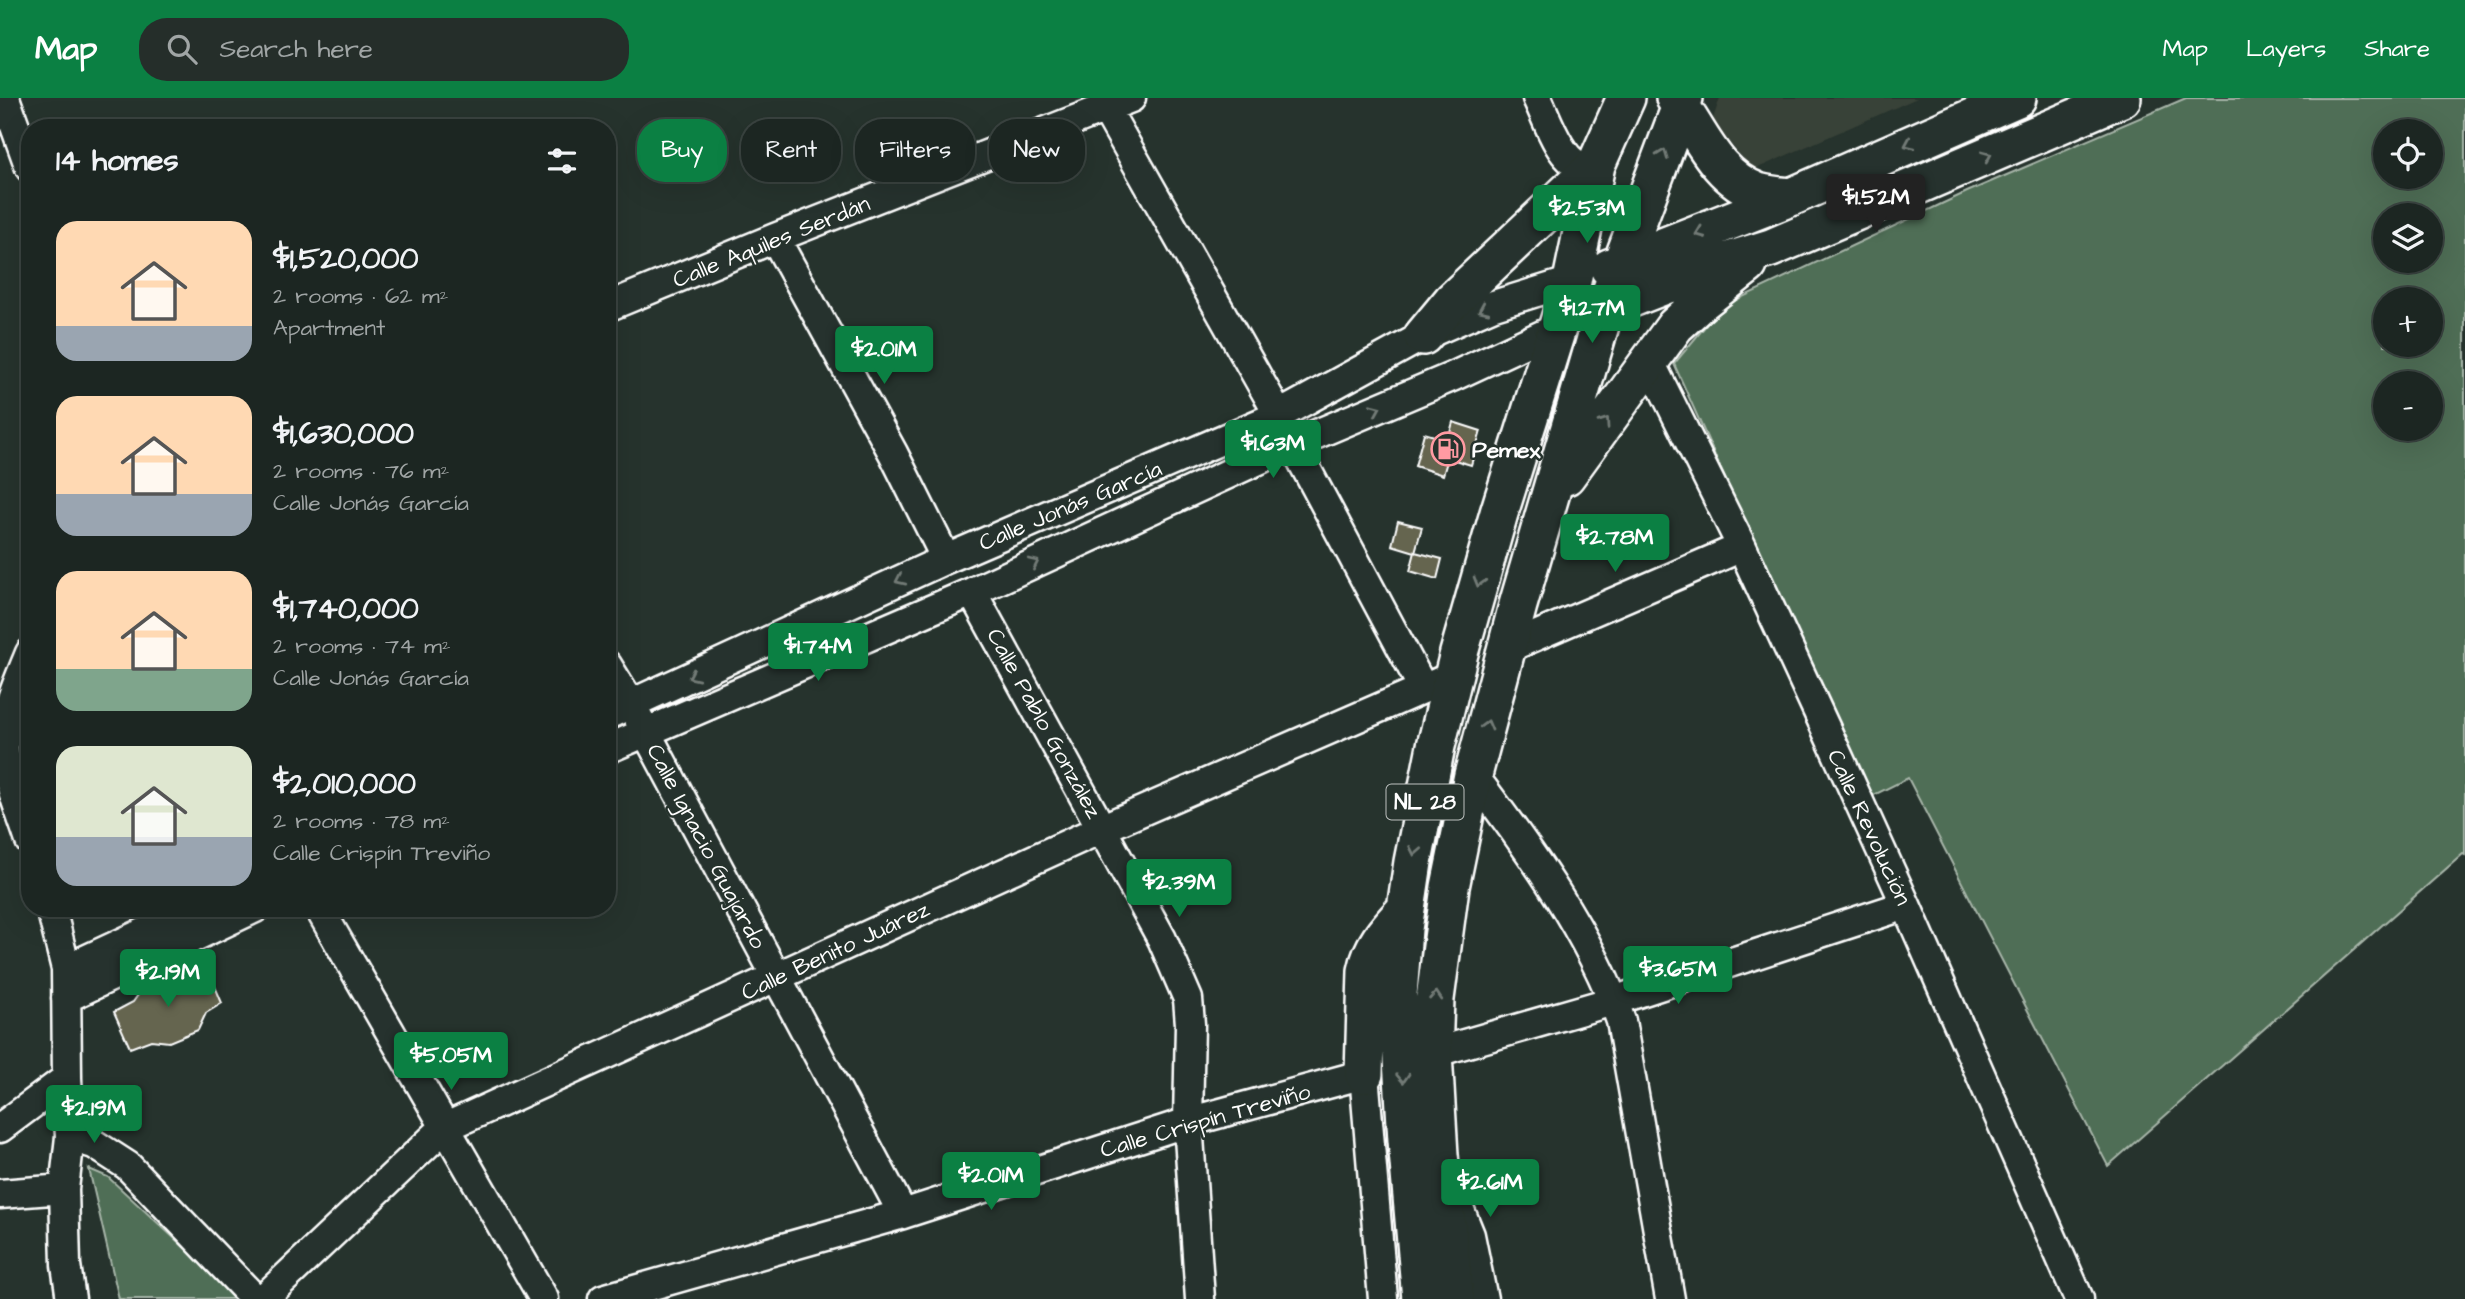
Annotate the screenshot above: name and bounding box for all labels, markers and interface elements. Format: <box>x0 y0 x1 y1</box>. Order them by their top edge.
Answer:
search box <box>139 18 629 81</box>
text: Map <box>35 26 97 72</box>
icon: search <box>163 30 201 68</box>
text: Search here <box>219 31 373 67</box>
text: Map <box>2163 32 2208 66</box>
text: Layers <box>2246 32 2326 66</box>
text: Share <box>2364 32 2430 66</box>
chip: Buy <box>637 119 727 182</box>
chip: Rent <box>741 119 841 182</box>
chip: Filters <box>855 119 975 182</box>
chip: New <box>989 119 1085 182</box>
map controls <box>2373 119 2443 441</box>
button: locate <box>2373 119 2443 189</box>
one-way arrow <box>1904 136 1916 150</box>
text: 14 homes <box>56 140 179 182</box>
icon: filters <box>543 142 581 180</box>
one-way arrow <box>1655 149 1669 161</box>
one-way arrow <box>1980 150 1992 164</box>
pin: $1.52M <box>1819 174 1933 234</box>
text: $1.52M <box>1842 181 1910 213</box>
pin: $2.53M <box>1530 186 1644 245</box>
street label: Calle Aquiles Serdán <box>668 188 875 296</box>
text: $2.53M <box>1549 192 1625 224</box>
button: layers <box>2373 203 2443 273</box>
one-way arrow <box>1694 225 1706 239</box>
text: $1,520,000 <box>273 238 418 280</box>
icon: home <box>112 249 196 333</box>
text: 2 rooms · 62 m² <box>273 280 448 312</box>
pin: $1.27M <box>1535 286 1649 345</box>
button: + <box>2373 287 2443 357</box>
text: $1.27M <box>1559 292 1625 324</box>
one-way arrow <box>1478 301 1491 315</box>
text: Apartment <box>273 312 385 344</box>
pin: $2.01M <box>827 327 941 386</box>
text: $2.01M <box>851 333 917 365</box>
button: − <box>2373 371 2443 441</box>
one-way arrow <box>1368 403 1381 417</box>
text: $1,630,000 <box>273 413 414 455</box>
one-way arrow <box>1597 417 1609 430</box>
pin: $1.63M <box>1216 420 1330 480</box>
icon: home <box>112 424 196 508</box>
text: $1.63M <box>1241 427 1305 459</box>
fuel station icon: Pemex <box>1429 430 1467 468</box>
place label: Pemex <box>1472 434 1541 466</box>
street label: Calle Jonás García <box>974 453 1167 559</box>
text: 2 rooms · 76 m² <box>273 455 449 487</box>
text: Calle Jonás García <box>273 487 469 519</box>
pin: $2.78M <box>1558 514 1672 574</box>
text: $2.78M <box>1576 521 1654 553</box>
one-way arrow <box>1027 557 1039 571</box>
one-way arrow <box>894 572 907 586</box>
one-way arrow <box>1473 576 1487 588</box>
text: $1,740,000 <box>273 588 419 630</box>
icon: home <box>112 599 196 683</box>
street label: Calle Pablo González <box>979 623 1110 825</box>
pin: $1.74M <box>761 624 875 683</box>
text: 2 rooms · 74 m² <box>273 630 451 662</box>
text: $1.74M <box>784 630 852 662</box>
text: Calle Jonás García <box>273 662 469 694</box>
one-way arrow <box>688 667 700 681</box>
one-way arrow <box>1478 719 1493 731</box>
street label: Calle Ignacio Guajardo <box>638 738 774 955</box>
street label: Calle Revolución <box>1819 744 1919 910</box>
text: $2,010,000 <box>273 763 416 805</box>
icon: home <box>112 774 196 858</box>
road number: NL 28 <box>1386 784 1464 820</box>
text: 2 rooms · 78 m² <box>273 805 450 837</box>
text: Calle Crispín Treviño <box>273 837 490 869</box>
one-way arrow <box>1409 845 1424 857</box>
pin: $2.39M <box>1122 860 1236 919</box>
text: $2.39M <box>1142 866 1216 898</box>
street label: Calle Benito Juárez <box>736 893 935 1009</box>
pin: $3.65M <box>1621 946 1735 1006</box>
pin: $2.19M <box>111 950 225 1009</box>
text: $3.65M <box>1639 953 1717 985</box>
text: $2.19M <box>136 956 200 988</box>
one-way arrow <box>1428 990 1443 1001</box>
pin: $5.05M <box>394 1032 508 1092</box>
text: $5.05M <box>410 1039 492 1071</box>
one-way arrow <box>1396 1072 1411 1083</box>
street label: Calle Crispín Treviño <box>1096 1076 1314 1166</box>
pin: $2.19M <box>37 1086 151 1145</box>
text: $2.19M <box>62 1092 126 1124</box>
pin: $2.01M <box>934 1152 1048 1212</box>
text: $2.01M <box>958 1159 1024 1191</box>
pin: $2.61M <box>1433 1160 1547 1219</box>
text: $2.61M <box>1457 1166 1523 1198</box>

